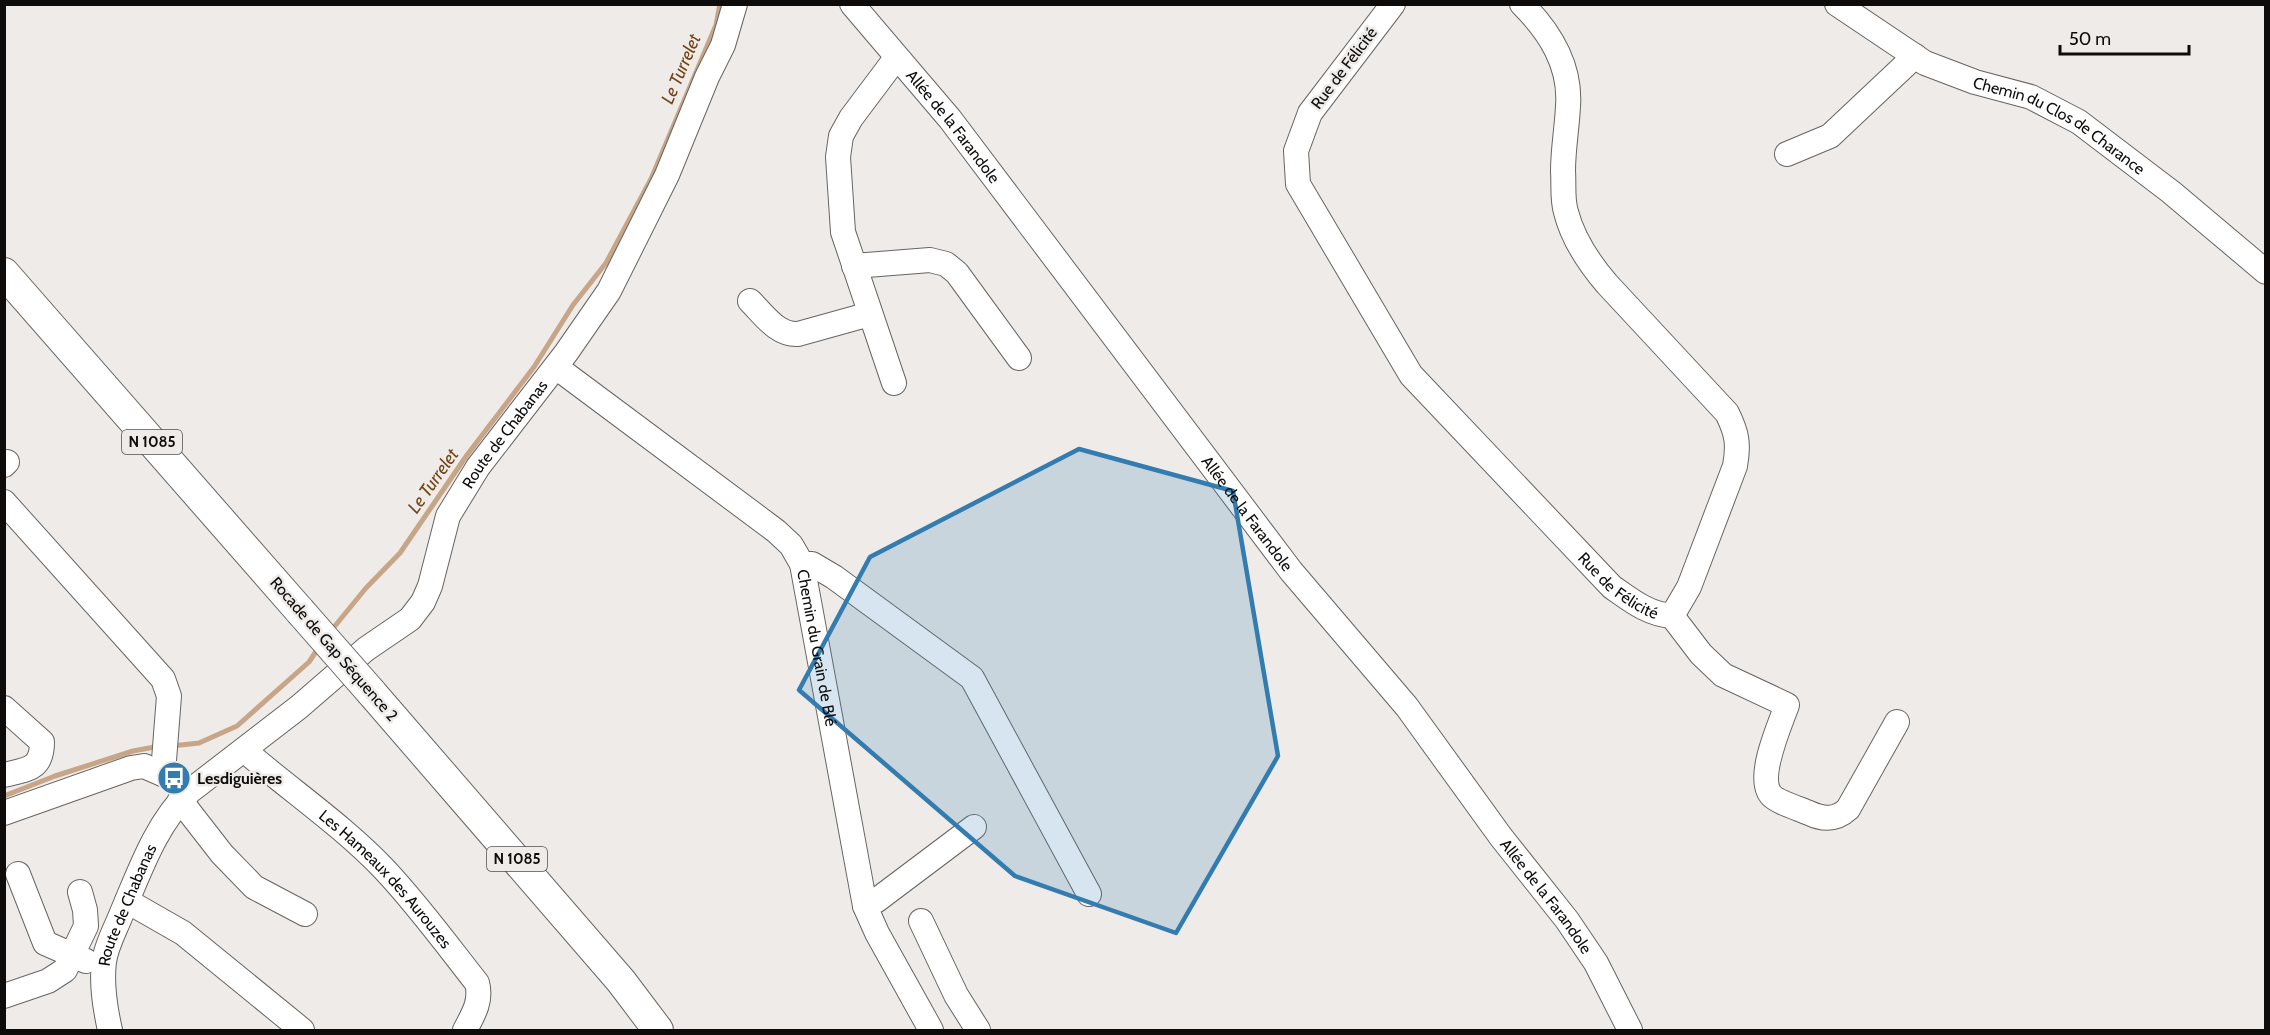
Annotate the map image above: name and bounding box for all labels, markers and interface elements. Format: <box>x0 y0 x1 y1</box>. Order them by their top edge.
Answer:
scale bar <box>2060 18 2189 56</box>
street label: Rue de Félicité <box>1307 23 1381 113</box>
text: 50 m <box>2069 28 2111 50</box>
water label: Le Turrelet <box>656 30 706 107</box>
street label: Allée de la Farandole <box>903 66 1004 187</box>
street label: Chemin du Clos de Charance <box>1971 72 2149 178</box>
street label: Route de Chabanas <box>458 376 551 492</box>
road number: N 1085 <box>122 430 182 454</box>
water label: Le Turrelet <box>403 444 463 518</box>
street label: Allée de la Farandole <box>1198 452 1297 575</box>
street label: Rue de Félicité <box>1575 548 1661 622</box>
street label: Chemin du Grain de Blé <box>794 568 841 728</box>
street label: Rocade de Gap Séquence 2 <box>266 573 402 725</box>
bus stop icon: Lesdiguières <box>156 760 192 796</box>
place label: Lesdiguières <box>197 769 282 788</box>
street label: Les Hameaux des Aurouzes <box>316 806 456 952</box>
street label: Allée de la Farandole <box>1497 835 1596 957</box>
street label: Route de Chabanas <box>94 840 160 967</box>
road number: N 1085 <box>487 847 547 871</box>

